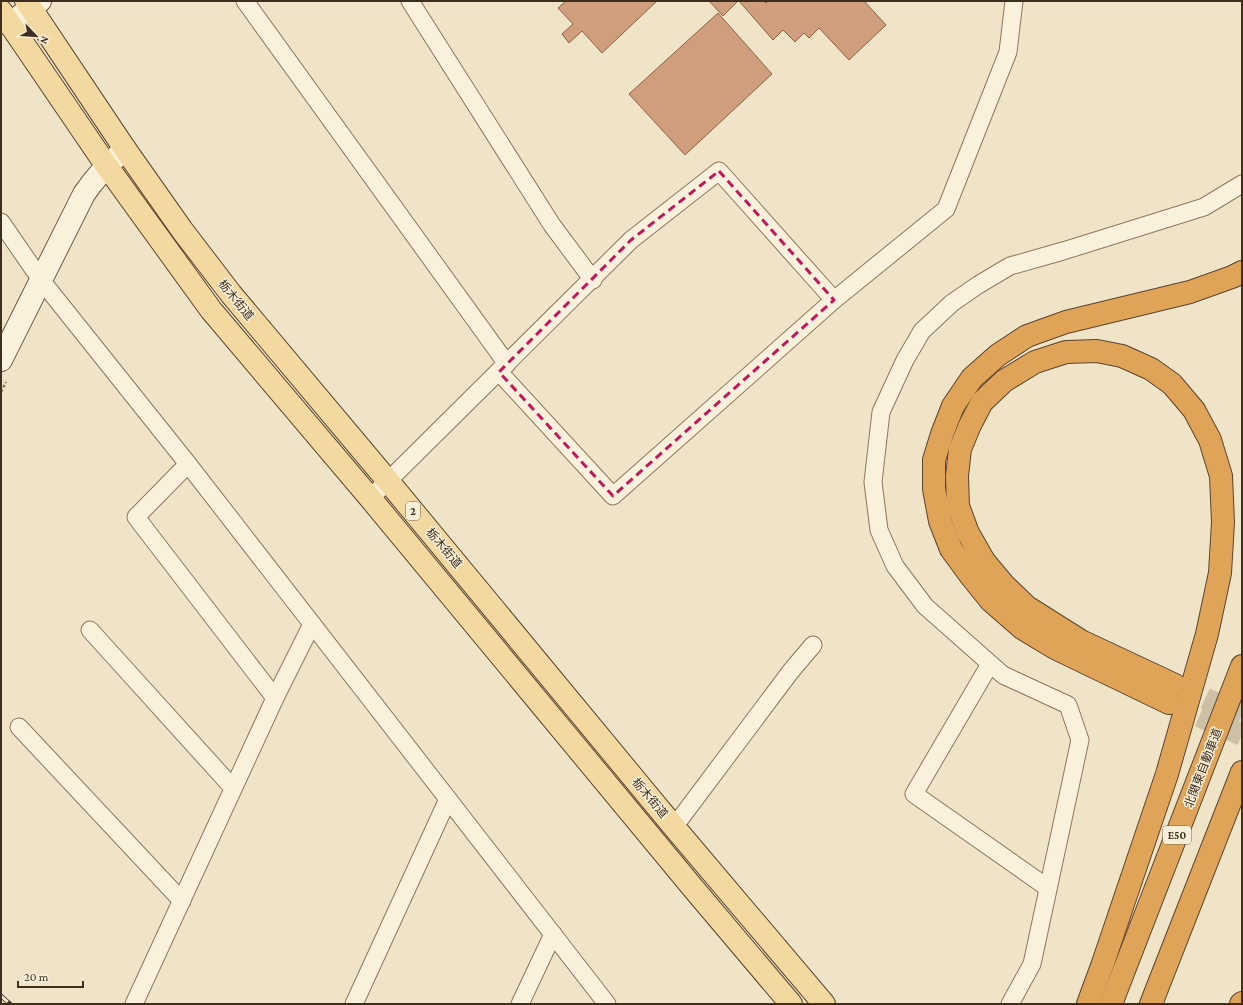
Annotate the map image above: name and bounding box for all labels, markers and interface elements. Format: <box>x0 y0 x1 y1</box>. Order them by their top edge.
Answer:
north arrow <box>16 16 56 56</box>
text: N <box>38 34 52 47</box>
street label: 栃木街道 <box>215 277 257 323</box>
road number: 2 <box>406 502 420 520</box>
street label: 栃木街道 <box>423 525 465 571</box>
street label: 北関東自動車道 <box>1181 726 1225 810</box>
street label: 栃木街道 <box>629 775 671 821</box>
road number: E50 <box>1163 826 1191 844</box>
scale bar <box>18 963 83 989</box>
text: 20 m <box>24 970 49 984</box>

